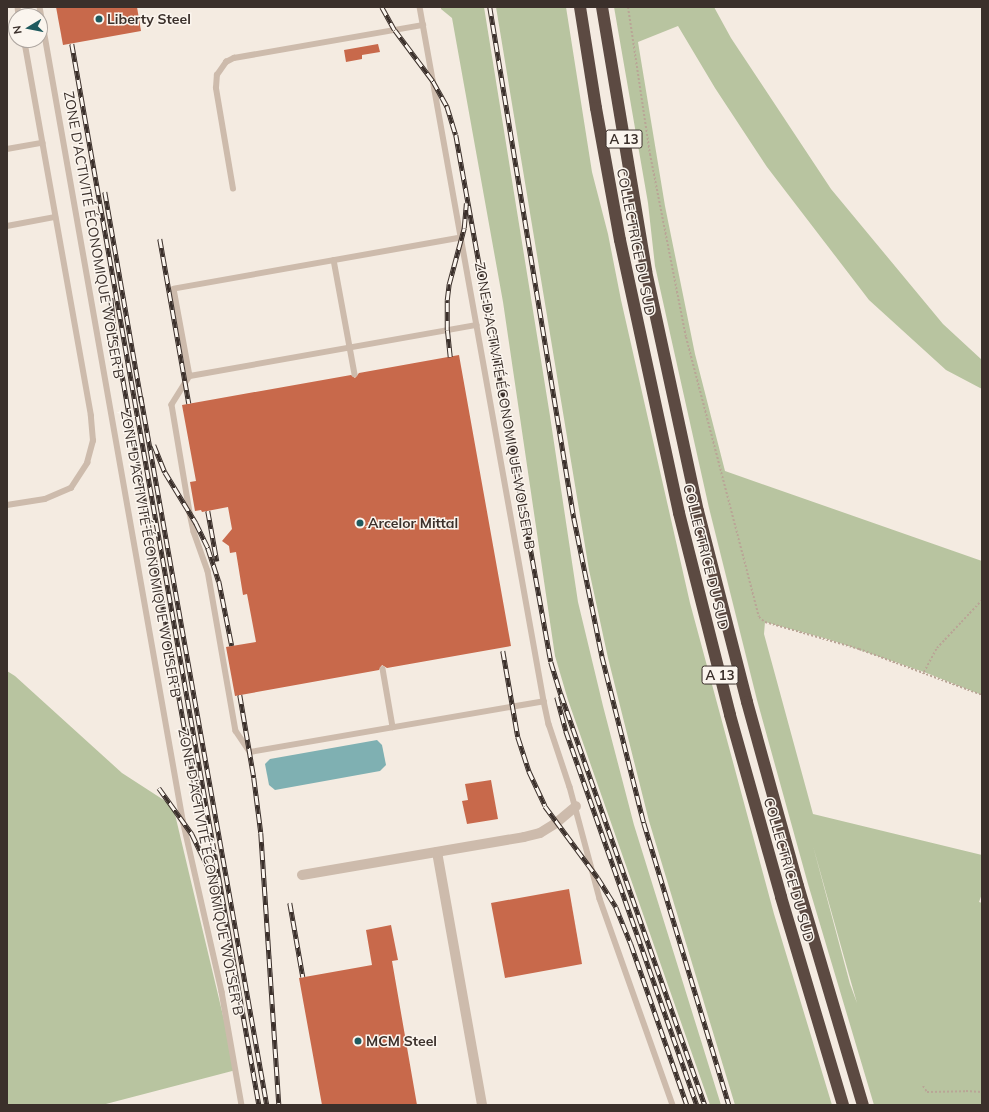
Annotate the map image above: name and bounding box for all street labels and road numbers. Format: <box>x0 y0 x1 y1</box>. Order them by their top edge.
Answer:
street label: ZONE D'ACTIVITÉ ÉCONOMIQUE WOLSER B <box>60 90 128 380</box>
road number: A 13 <box>605 128 643 150</box>
street label: COLLECTRICE DU SUD <box>613 167 659 317</box>
street label: ZONE D'ACTIVITÉ ÉCONOMIQUE WOLSER B <box>471 261 539 551</box>
street label: ZONE D'ACTIVITÉ ÉCONOMIQUE WOLSER B <box>117 409 185 699</box>
street label: COLLECTRICE DU SUD <box>680 482 732 632</box>
road number: A 13 <box>701 664 739 686</box>
street label: ZONE D'ACTIVITÉ ÉCONOMIQUE WOLSER B <box>175 727 247 1017</box>
street label: COLLECTRICE DU SUD <box>760 796 818 944</box>

